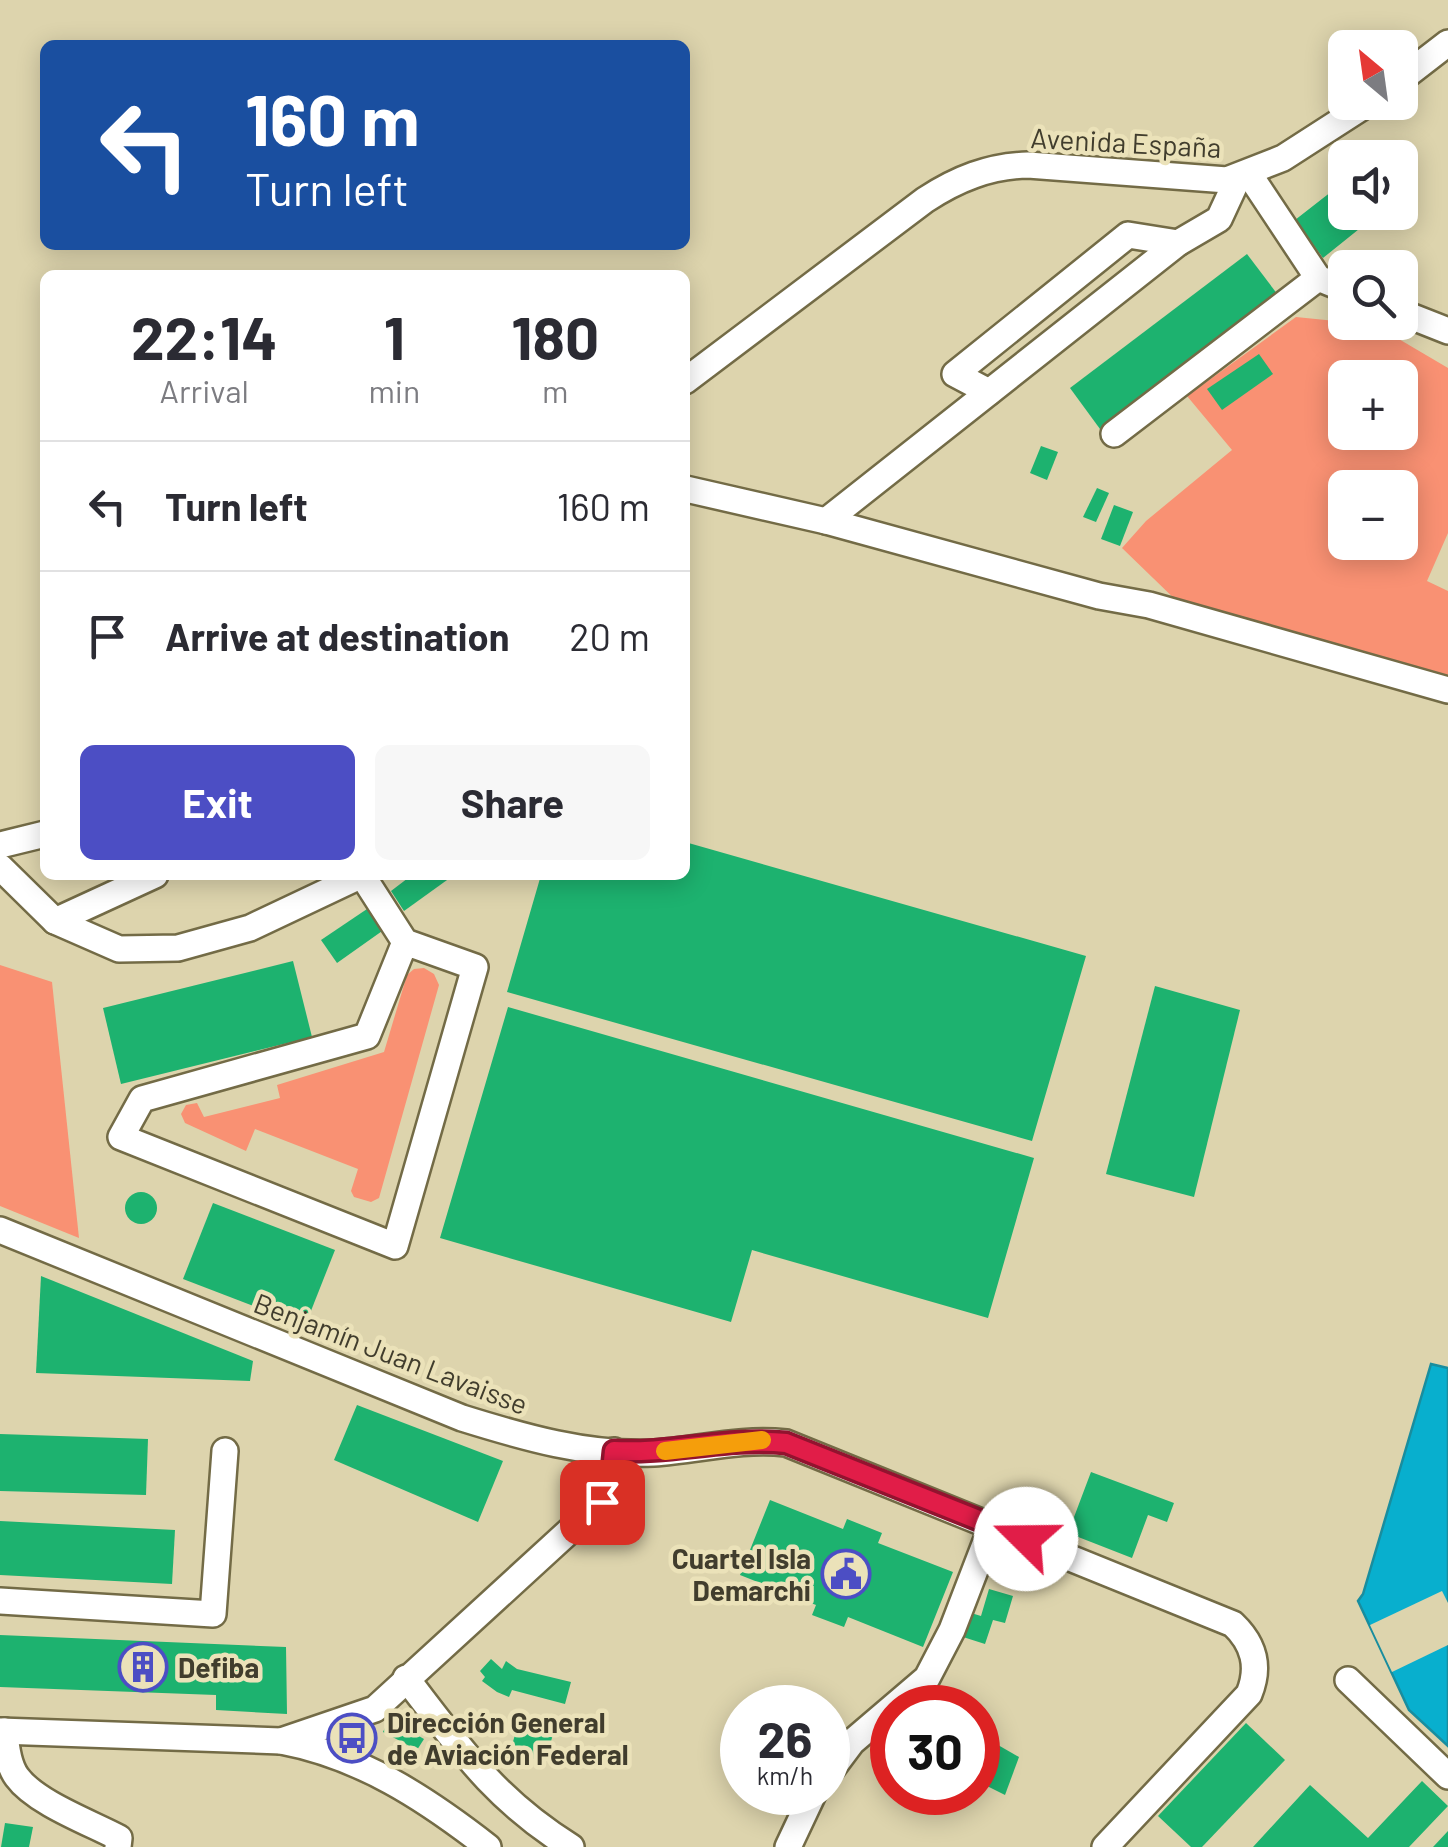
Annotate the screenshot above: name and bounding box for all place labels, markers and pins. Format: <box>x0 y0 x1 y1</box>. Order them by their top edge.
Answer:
pin <box>560 1460 645 1545</box>
place label: Cuartel Isla Demarchi <box>672 1541 811 1607</box>
public building icon: Cuartel Isla Demarchi <box>820 1548 872 1600</box>
building icon: Defiba <box>117 1641 169 1693</box>
place label: Defiba <box>178 1650 259 1684</box>
place label: Dirección General de Aviación Federal <box>387 1705 629 1771</box>
bus stop icon: Dirección General de Aviación Federal <box>326 1712 378 1764</box>

